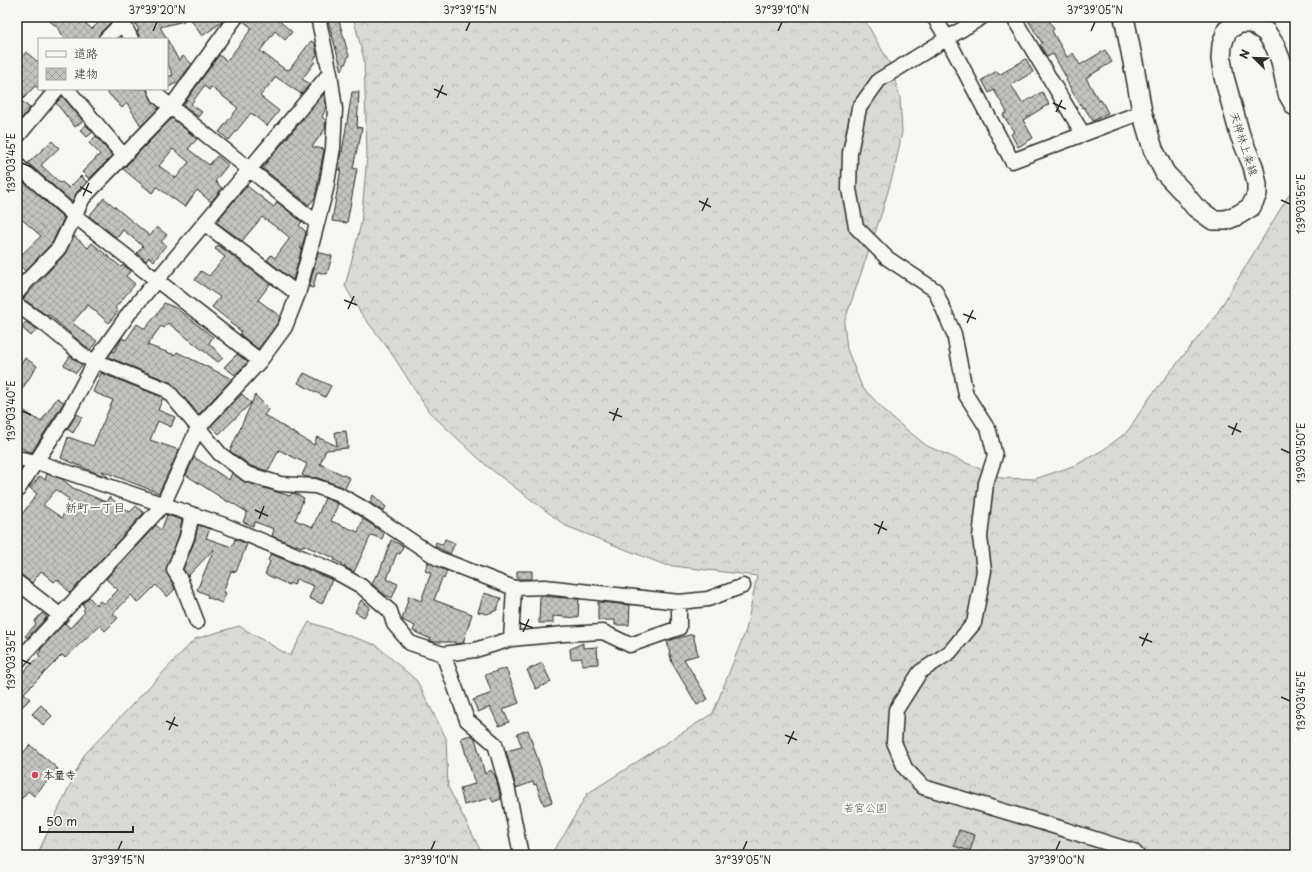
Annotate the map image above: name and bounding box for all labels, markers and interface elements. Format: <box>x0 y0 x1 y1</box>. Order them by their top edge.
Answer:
text: 37°39'20"N <box>128 2 186 17</box>
text: 37°39'15"N <box>443 2 497 17</box>
text: 37°39'10"N <box>755 2 809 17</box>
text: 37°39'05"N <box>1067 2 1123 17</box>
legend <box>38 38 168 90</box>
north arrow <box>1234 38 1274 78</box>
text: 道路 <box>74 44 98 62</box>
text: N <box>1235 46 1254 61</box>
text: 建物 <box>74 64 98 82</box>
street label: 天神林上条線 <box>1226 110 1263 178</box>
text: 139°03'45"E <box>3 133 18 193</box>
text: 139°03'55"E <box>1293 174 1308 234</box>
text: 139°03'40"E <box>3 381 18 441</box>
text: 139°03'50"E <box>1293 423 1308 483</box>
district label: 新町一丁目 <box>65 498 125 516</box>
text: 139°03'35"E <box>3 630 18 690</box>
text: 139°03'45"E <box>1293 671 1308 731</box>
place label: 本量寺 <box>43 766 76 783</box>
marker: 本量寺 <box>30 770 40 780</box>
park label: 若宮公園 <box>843 799 887 816</box>
scale bar <box>40 808 133 834</box>
text: 50 m <box>46 812 77 830</box>
text: 37°39'15"N <box>91 852 145 867</box>
text: 37°39'10"N <box>404 852 458 867</box>
text: 37°39'05"N <box>715 852 771 867</box>
text: 37°39'00"N <box>1027 852 1085 867</box>

